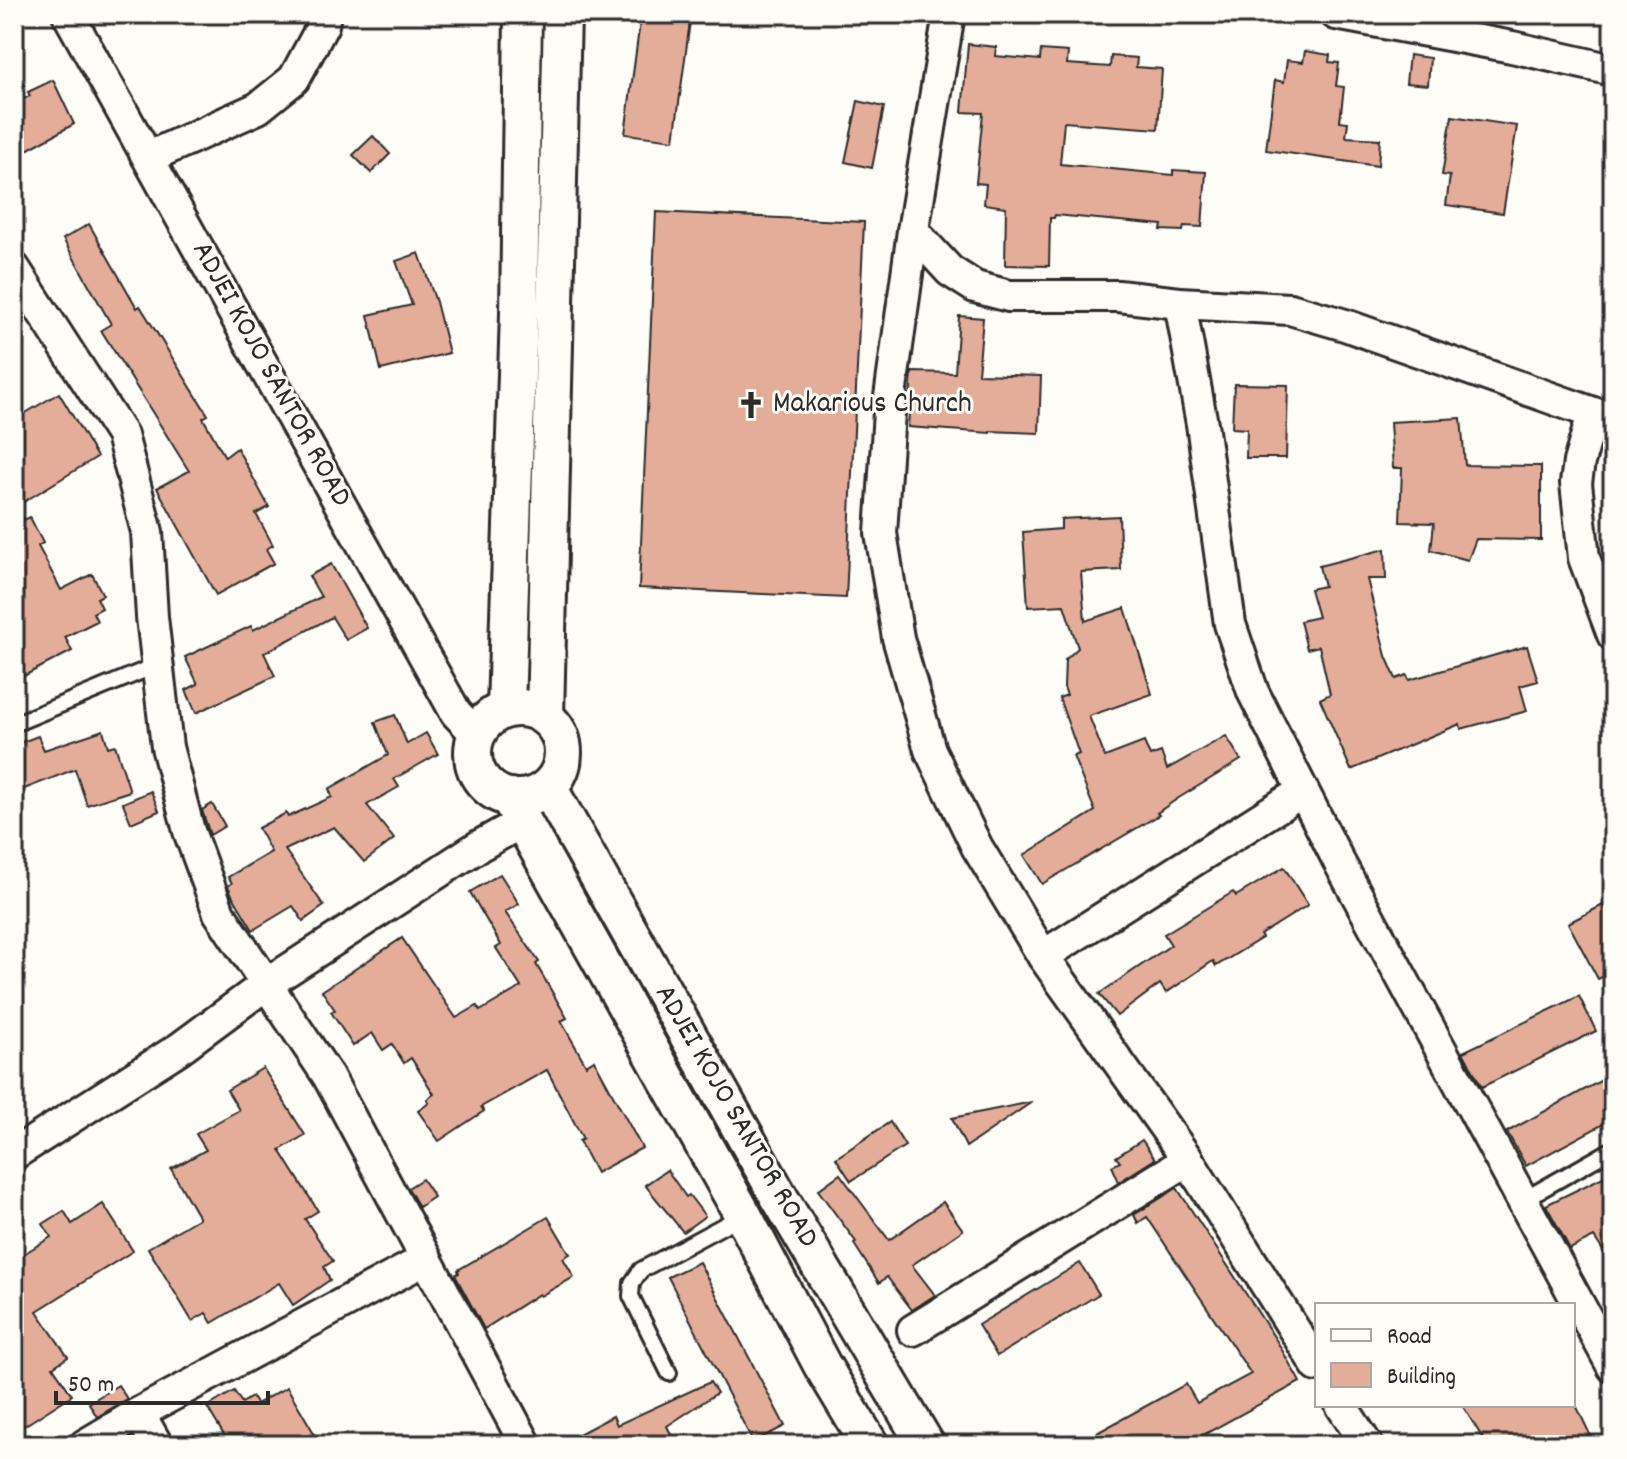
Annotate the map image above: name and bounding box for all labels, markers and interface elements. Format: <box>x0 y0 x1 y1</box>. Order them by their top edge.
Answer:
street label: ADJEI KOJO SANTOR ROAD <box>179 234 361 516</box>
place label: Makarious Church <box>773 384 972 427</box>
church icon: Makarious Church <box>736 390 766 420</box>
street label: ADJEI KOJO SANTOR ROAD <box>642 977 828 1257</box>
legend <box>1315 1303 1575 1407</box>
text: Road <box>1387 1321 1432 1355</box>
scale bar <box>56 1355 268 1405</box>
text: Building <box>1387 1361 1456 1395</box>
text: 50 m <box>68 1369 114 1403</box>

